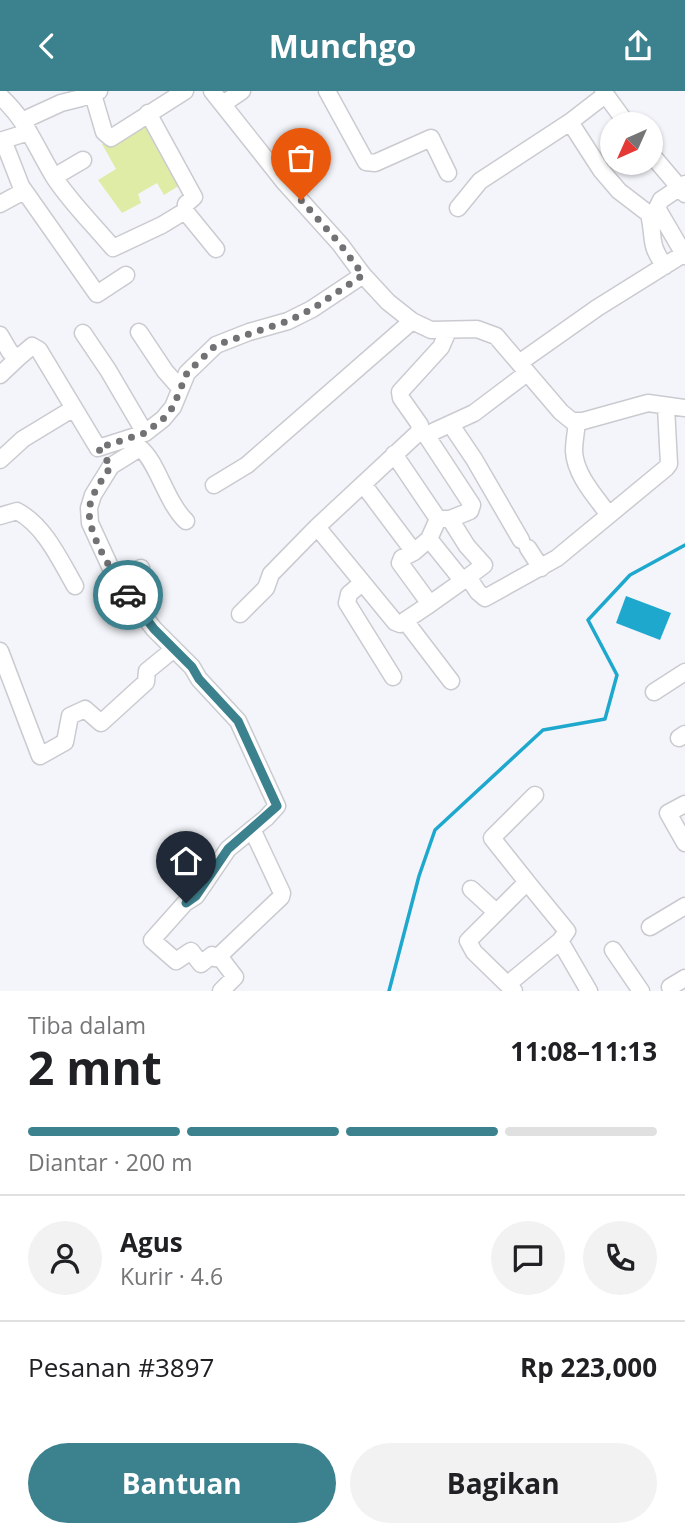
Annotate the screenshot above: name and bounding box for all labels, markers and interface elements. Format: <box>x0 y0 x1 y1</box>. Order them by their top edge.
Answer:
text: Munchgo <box>269 24 416 67</box>
icon: back <box>28 27 66 65</box>
icon: share <box>619 27 657 65</box>
north arrow <box>600 112 663 175</box>
map controls <box>600 112 663 175</box>
pin <box>271 128 331 200</box>
icon: bag <box>282 139 320 177</box>
courier <box>93 560 163 630</box>
icon: car <box>109 576 147 614</box>
pin <box>156 831 216 903</box>
icon: home <box>167 842 205 880</box>
text: Tiba dalam <box>28 1009 146 1041</box>
text: 11:08–11:13 <box>510 1033 657 1069</box>
text: 2 mnt <box>28 1036 162 1098</box>
text: Diantar · 200 m <box>28 1146 192 1178</box>
button: person <box>28 1221 102 1295</box>
button: chat <box>491 1221 565 1295</box>
button: phone <box>583 1221 657 1295</box>
text: Agus <box>120 1224 183 1260</box>
text: Kurir · 4.6 <box>120 1260 223 1292</box>
text: Pesanan #3897 <box>28 1349 214 1385</box>
text: Rp 223,000 <box>520 1349 657 1385</box>
button: Bantuan <box>28 1443 336 1523</box>
button: Bagikan <box>350 1443 657 1523</box>

